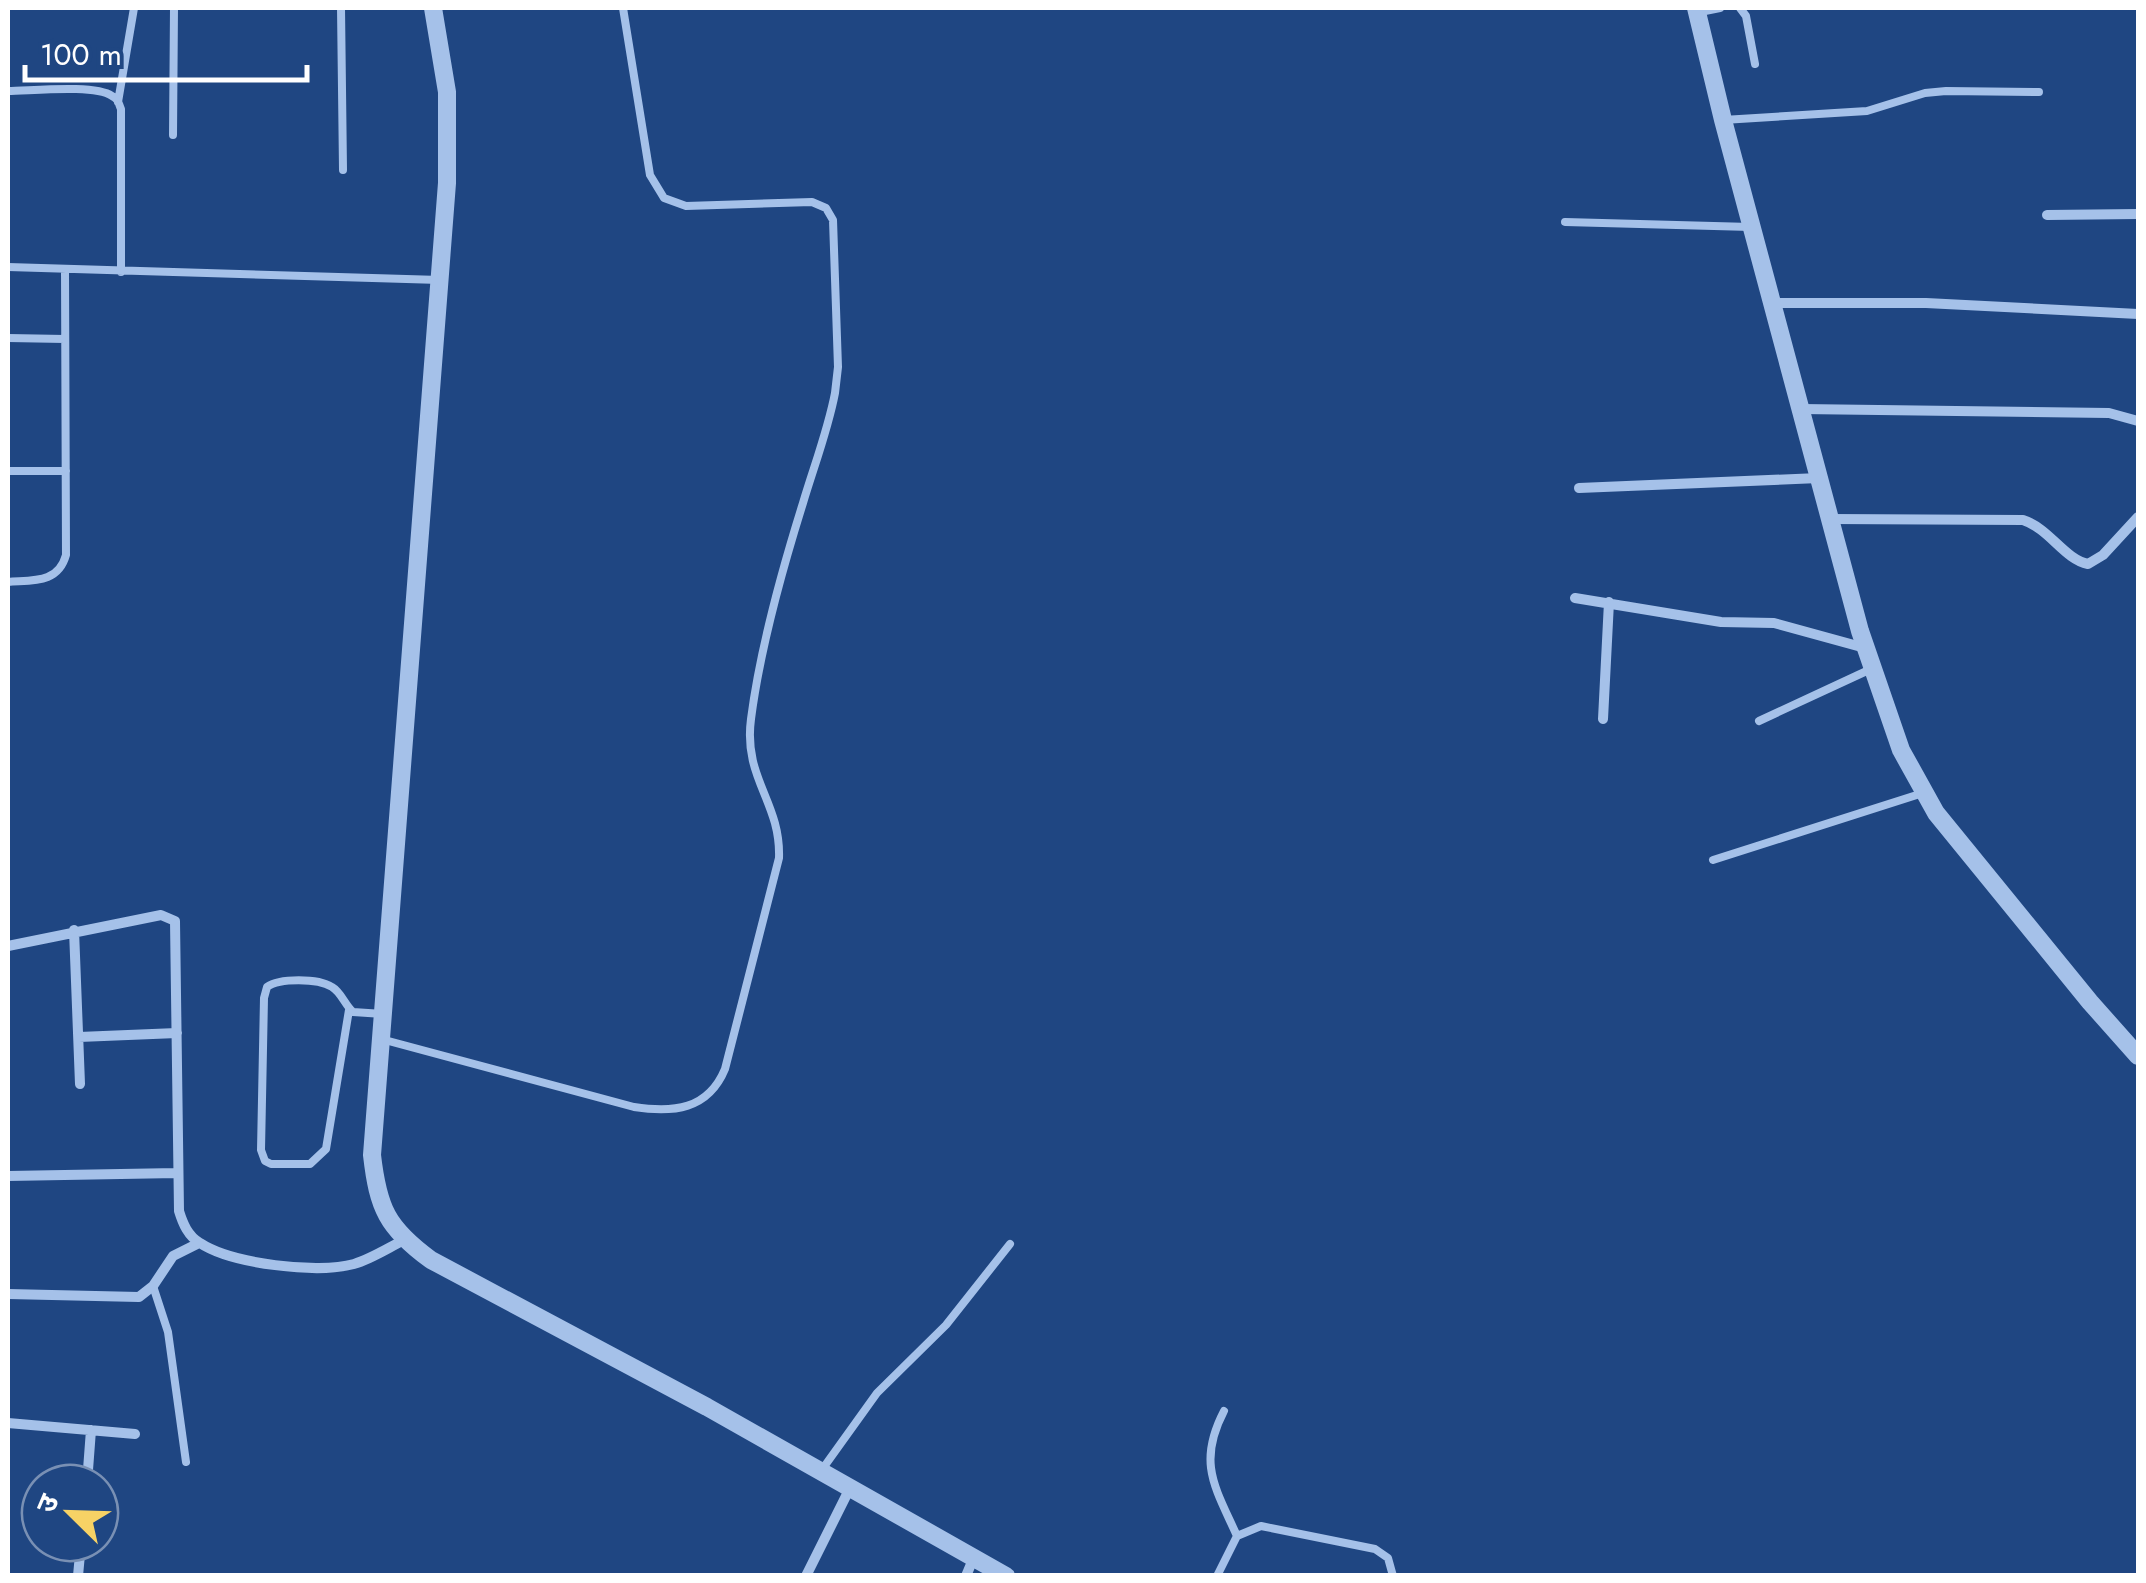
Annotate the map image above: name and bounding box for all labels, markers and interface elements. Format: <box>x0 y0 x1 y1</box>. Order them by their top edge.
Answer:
scale bar <box>25 20 308 82</box>
text: 100 m <box>40 33 122 76</box>
north arrow <box>20 1463 120 1563</box>
text: उ <box>25 1487 70 1519</box>

